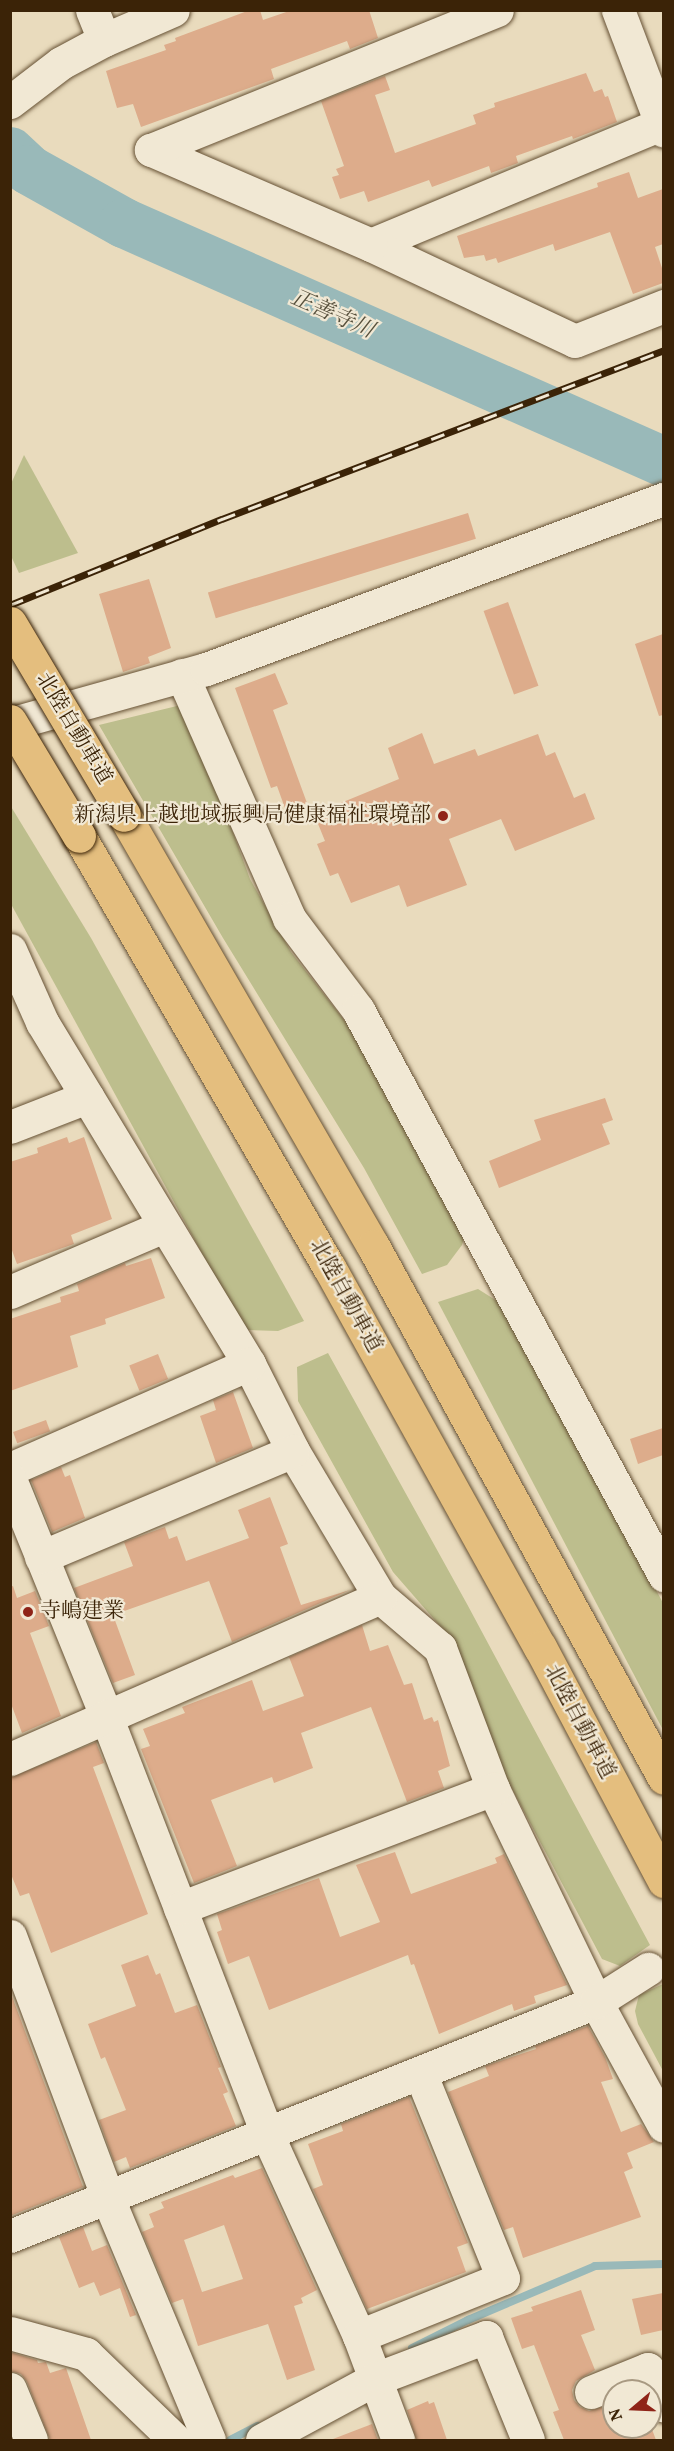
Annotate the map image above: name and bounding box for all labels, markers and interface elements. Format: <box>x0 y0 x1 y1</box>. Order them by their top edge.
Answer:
water label: 正善寺川 <box>286 285 378 345</box>
street label: 北陸自動車道 <box>30 669 116 789</box>
place label: 新潟県上越地域振興局健康福祉環境部 <box>74 803 431 829</box>
marker: 新潟県上越地域振興局健康福祉環境部 <box>436 809 450 823</box>
street label: 北陸自動車道 <box>303 1235 387 1357</box>
place label: 寺嶋建業 <box>40 1599 124 1625</box>
marker: 寺嶋建業 <box>21 1605 35 1619</box>
street label: 北陸自動車道 <box>538 1660 620 1784</box>
north arrow <box>602 2379 662 2439</box>
text: N <box>605 2405 629 2423</box>

